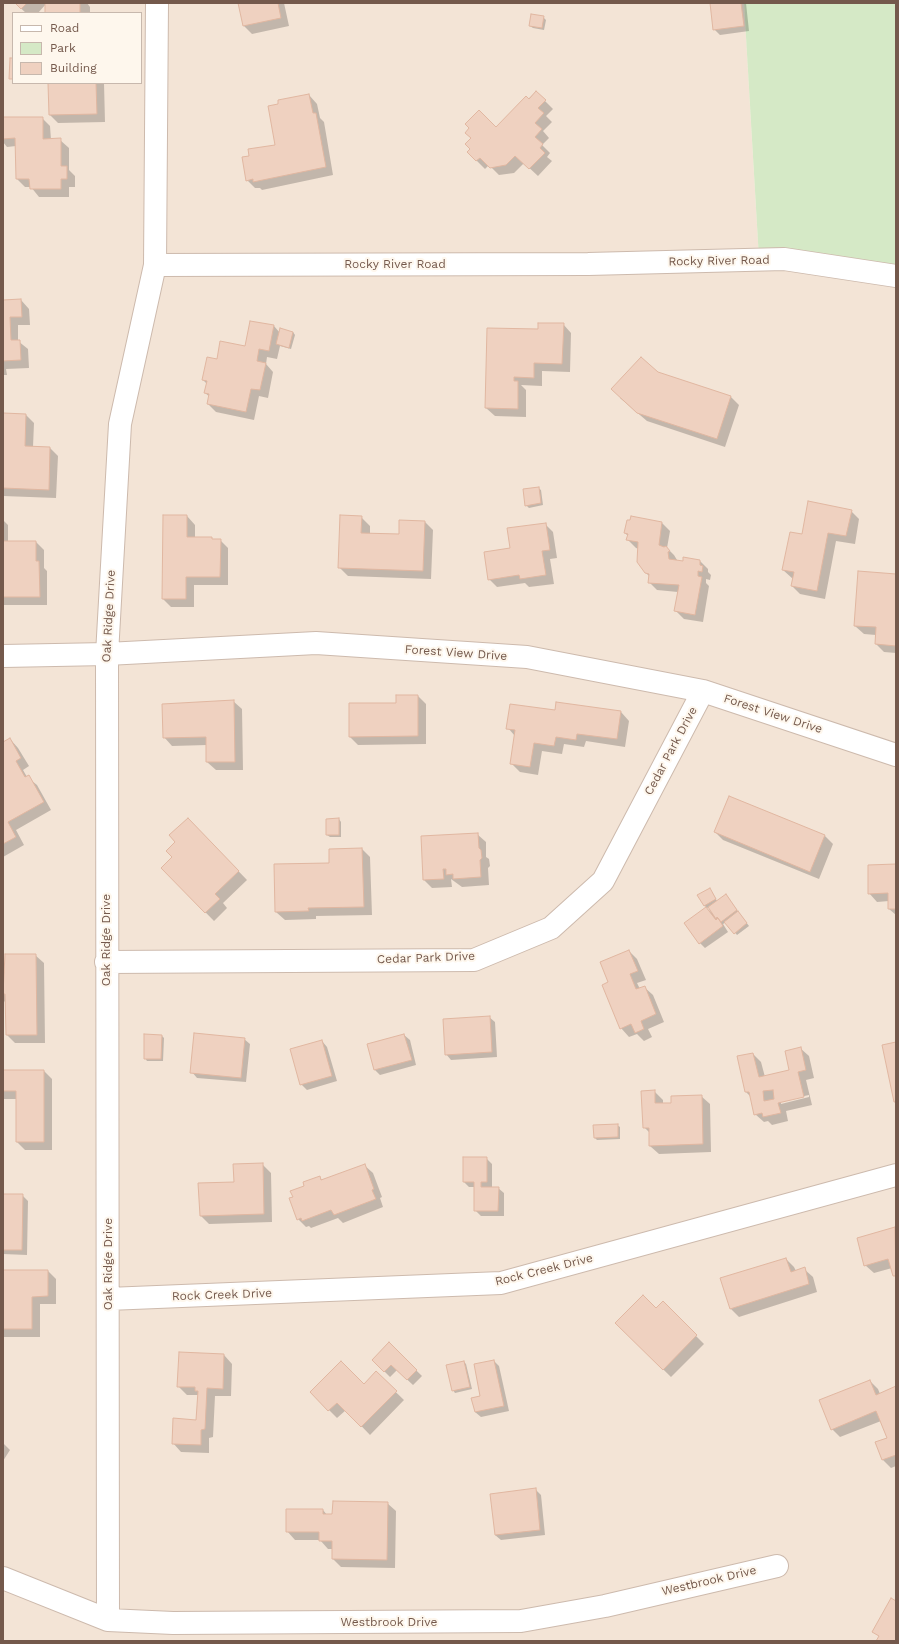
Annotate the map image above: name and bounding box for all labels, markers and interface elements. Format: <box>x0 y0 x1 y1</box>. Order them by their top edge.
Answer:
legend <box>12 12 142 84</box>
text: Road <box>50 21 79 35</box>
text: Park <box>50 41 76 55</box>
text: Building <box>50 61 97 75</box>
street label: Rocky River Road <box>668 253 770 269</box>
street label: Rocky River Road <box>344 257 446 271</box>
street label: Oak Ridge Drive <box>99 569 119 663</box>
street label: Forest View Drive <box>404 642 508 664</box>
street label: Forest View Drive <box>722 691 824 737</box>
street label: Cedar Park Drive <box>642 704 700 798</box>
street label: Oak Ridge Drive <box>99 894 113 986</box>
street label: Cedar Park Drive <box>377 949 475 967</box>
street label: Oak Ridge Drive <box>101 1218 115 1310</box>
street label: Rock Creek Drive <box>494 1251 594 1289</box>
street label: Rock Creek Drive <box>172 1286 272 1304</box>
street label: Westbrook Drive <box>660 1563 758 1599</box>
street label: Westbrook Drive <box>341 1615 437 1629</box>

